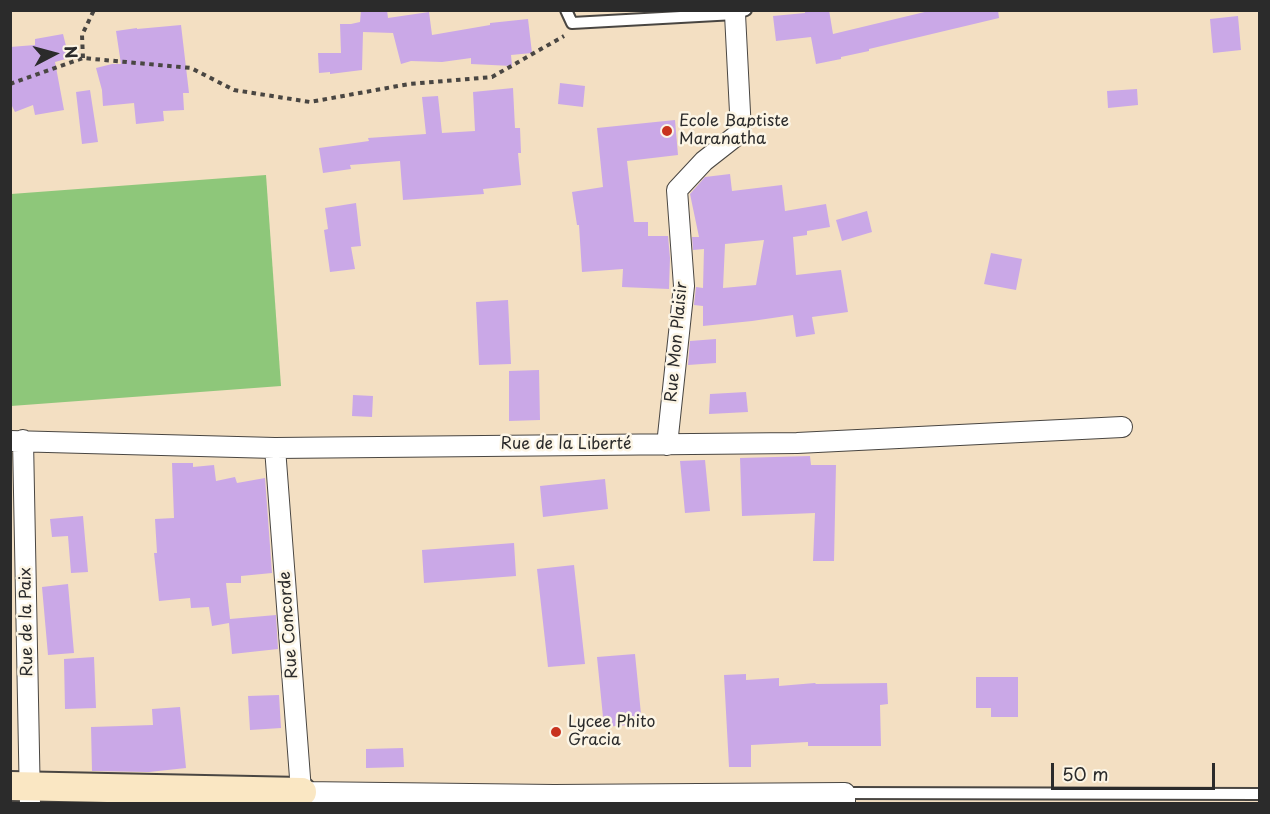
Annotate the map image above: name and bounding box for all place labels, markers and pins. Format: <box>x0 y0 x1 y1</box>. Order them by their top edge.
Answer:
place label: Ecole Baptiste Maranatha <box>679 112 789 150</box>
marker: Ecole Baptiste Maranatha <box>660 124 674 138</box>
place label: Lycee Phito Gracia <box>568 713 655 751</box>
marker: Lycee Phito Gracia <box>549 725 563 739</box>

